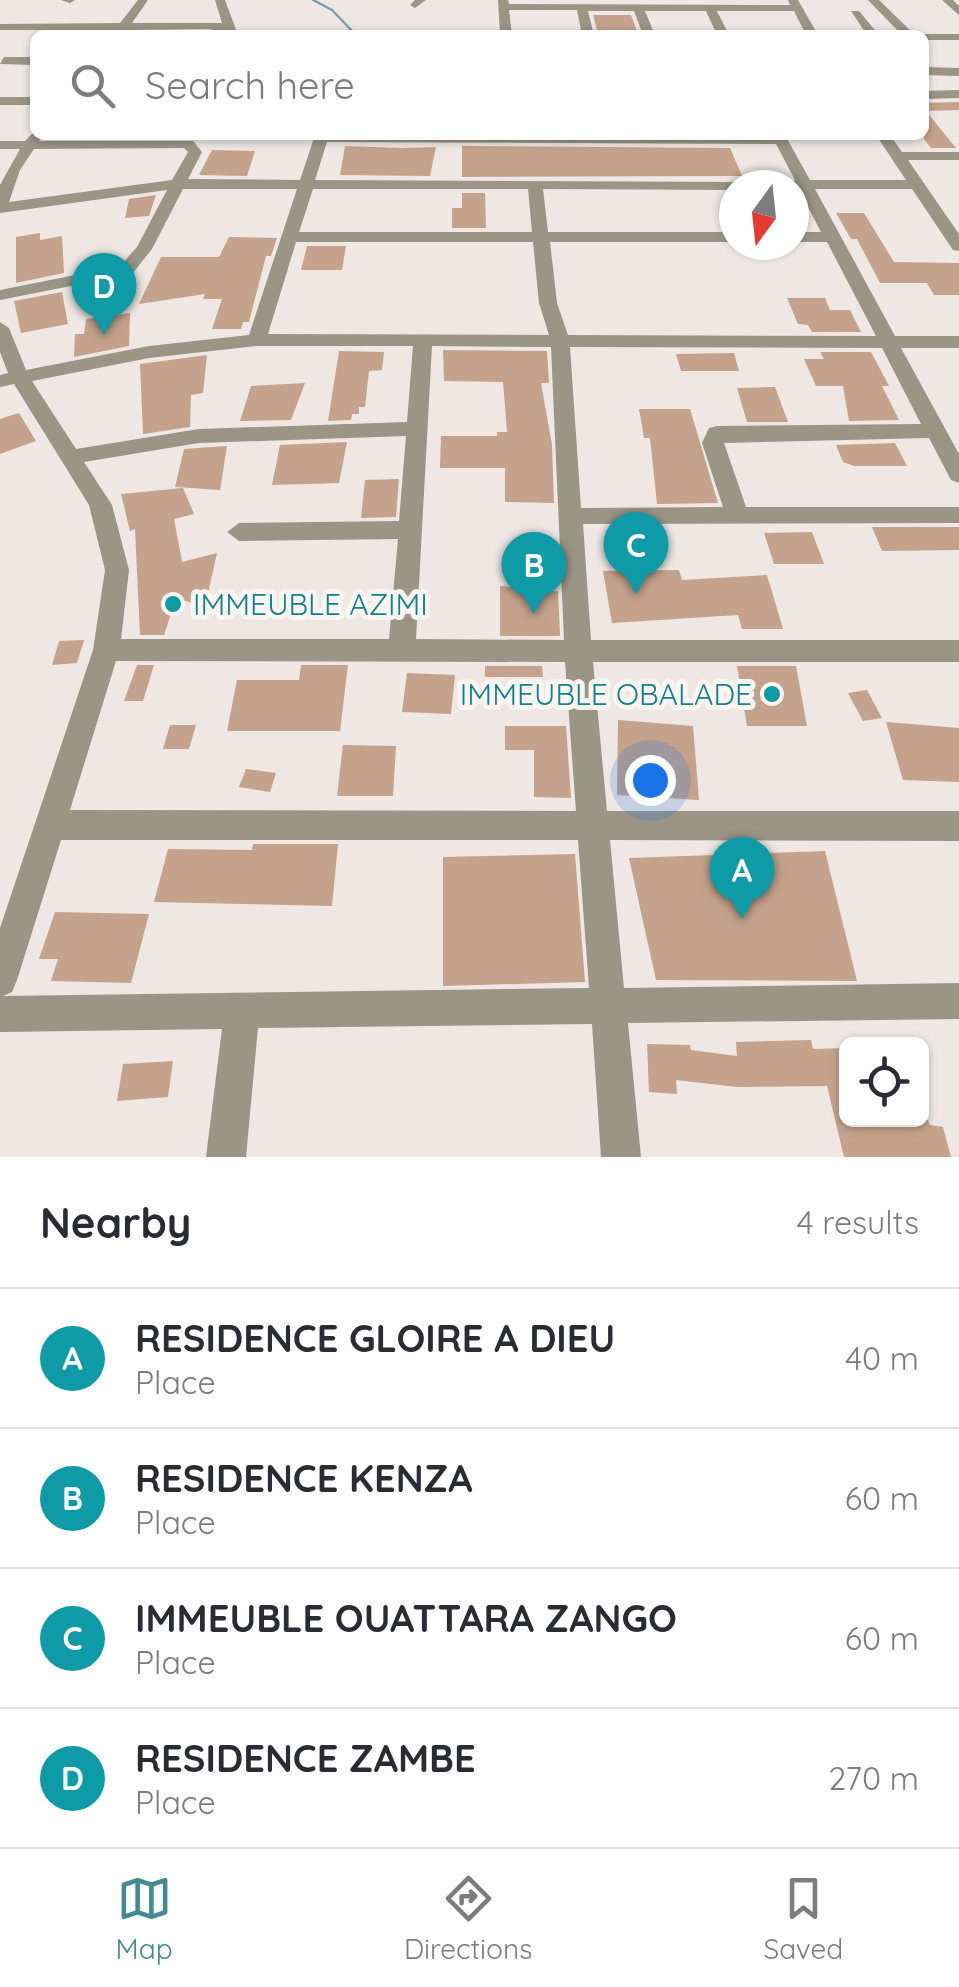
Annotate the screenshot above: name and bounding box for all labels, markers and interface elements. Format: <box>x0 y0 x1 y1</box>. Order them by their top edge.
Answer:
search box <box>30 30 929 140</box>
icon: search <box>65 58 120 113</box>
text: Search here <box>145 61 355 109</box>
north arrow <box>719 170 809 260</box>
pin: D <box>72 252 136 335</box>
pin: C <box>604 512 668 594</box>
pin: B <box>502 532 566 614</box>
place label: IMMEUBLE AZIMI <box>193 585 428 623</box>
marker: IMMEUBLE AZIMI <box>162 593 184 615</box>
place label: IMMEUBLE OBALADE <box>460 675 752 713</box>
marker: IMMEUBLE OBALADE <box>761 683 783 705</box>
your location <box>625 755 676 806</box>
pin: A <box>710 836 774 919</box>
map controls <box>839 1037 929 1127</box>
button: locate <box>839 1037 929 1127</box>
text: Nearby <box>40 1196 191 1249</box>
text: 4 results <box>797 1202 919 1242</box>
text: RESIDENCE GLOIRE A DIEU <box>135 1314 615 1362</box>
text: A <box>62 1338 83 1378</box>
text: 40 m <box>845 1338 919 1378</box>
text: Place <box>135 1362 215 1402</box>
text: RESIDENCE KENZA <box>135 1454 472 1502</box>
text: B <box>62 1478 83 1518</box>
text: 60 m <box>845 1478 919 1518</box>
text: Place <box>135 1502 215 1542</box>
text: IMMEUBLE OUATTARA ZANGO <box>135 1594 677 1642</box>
text: C <box>62 1618 83 1658</box>
text: 60 m <box>845 1618 919 1658</box>
text: Place <box>135 1642 215 1682</box>
text: RESIDENCE ZAMBE <box>135 1734 476 1782</box>
text: D <box>61 1758 84 1798</box>
text: 270 m <box>828 1758 919 1798</box>
text: Place <box>135 1782 215 1822</box>
tab: Map <box>116 1871 173 1966</box>
tab: Directions <box>404 1871 532 1966</box>
tab: Saved <box>764 1871 843 1966</box>

